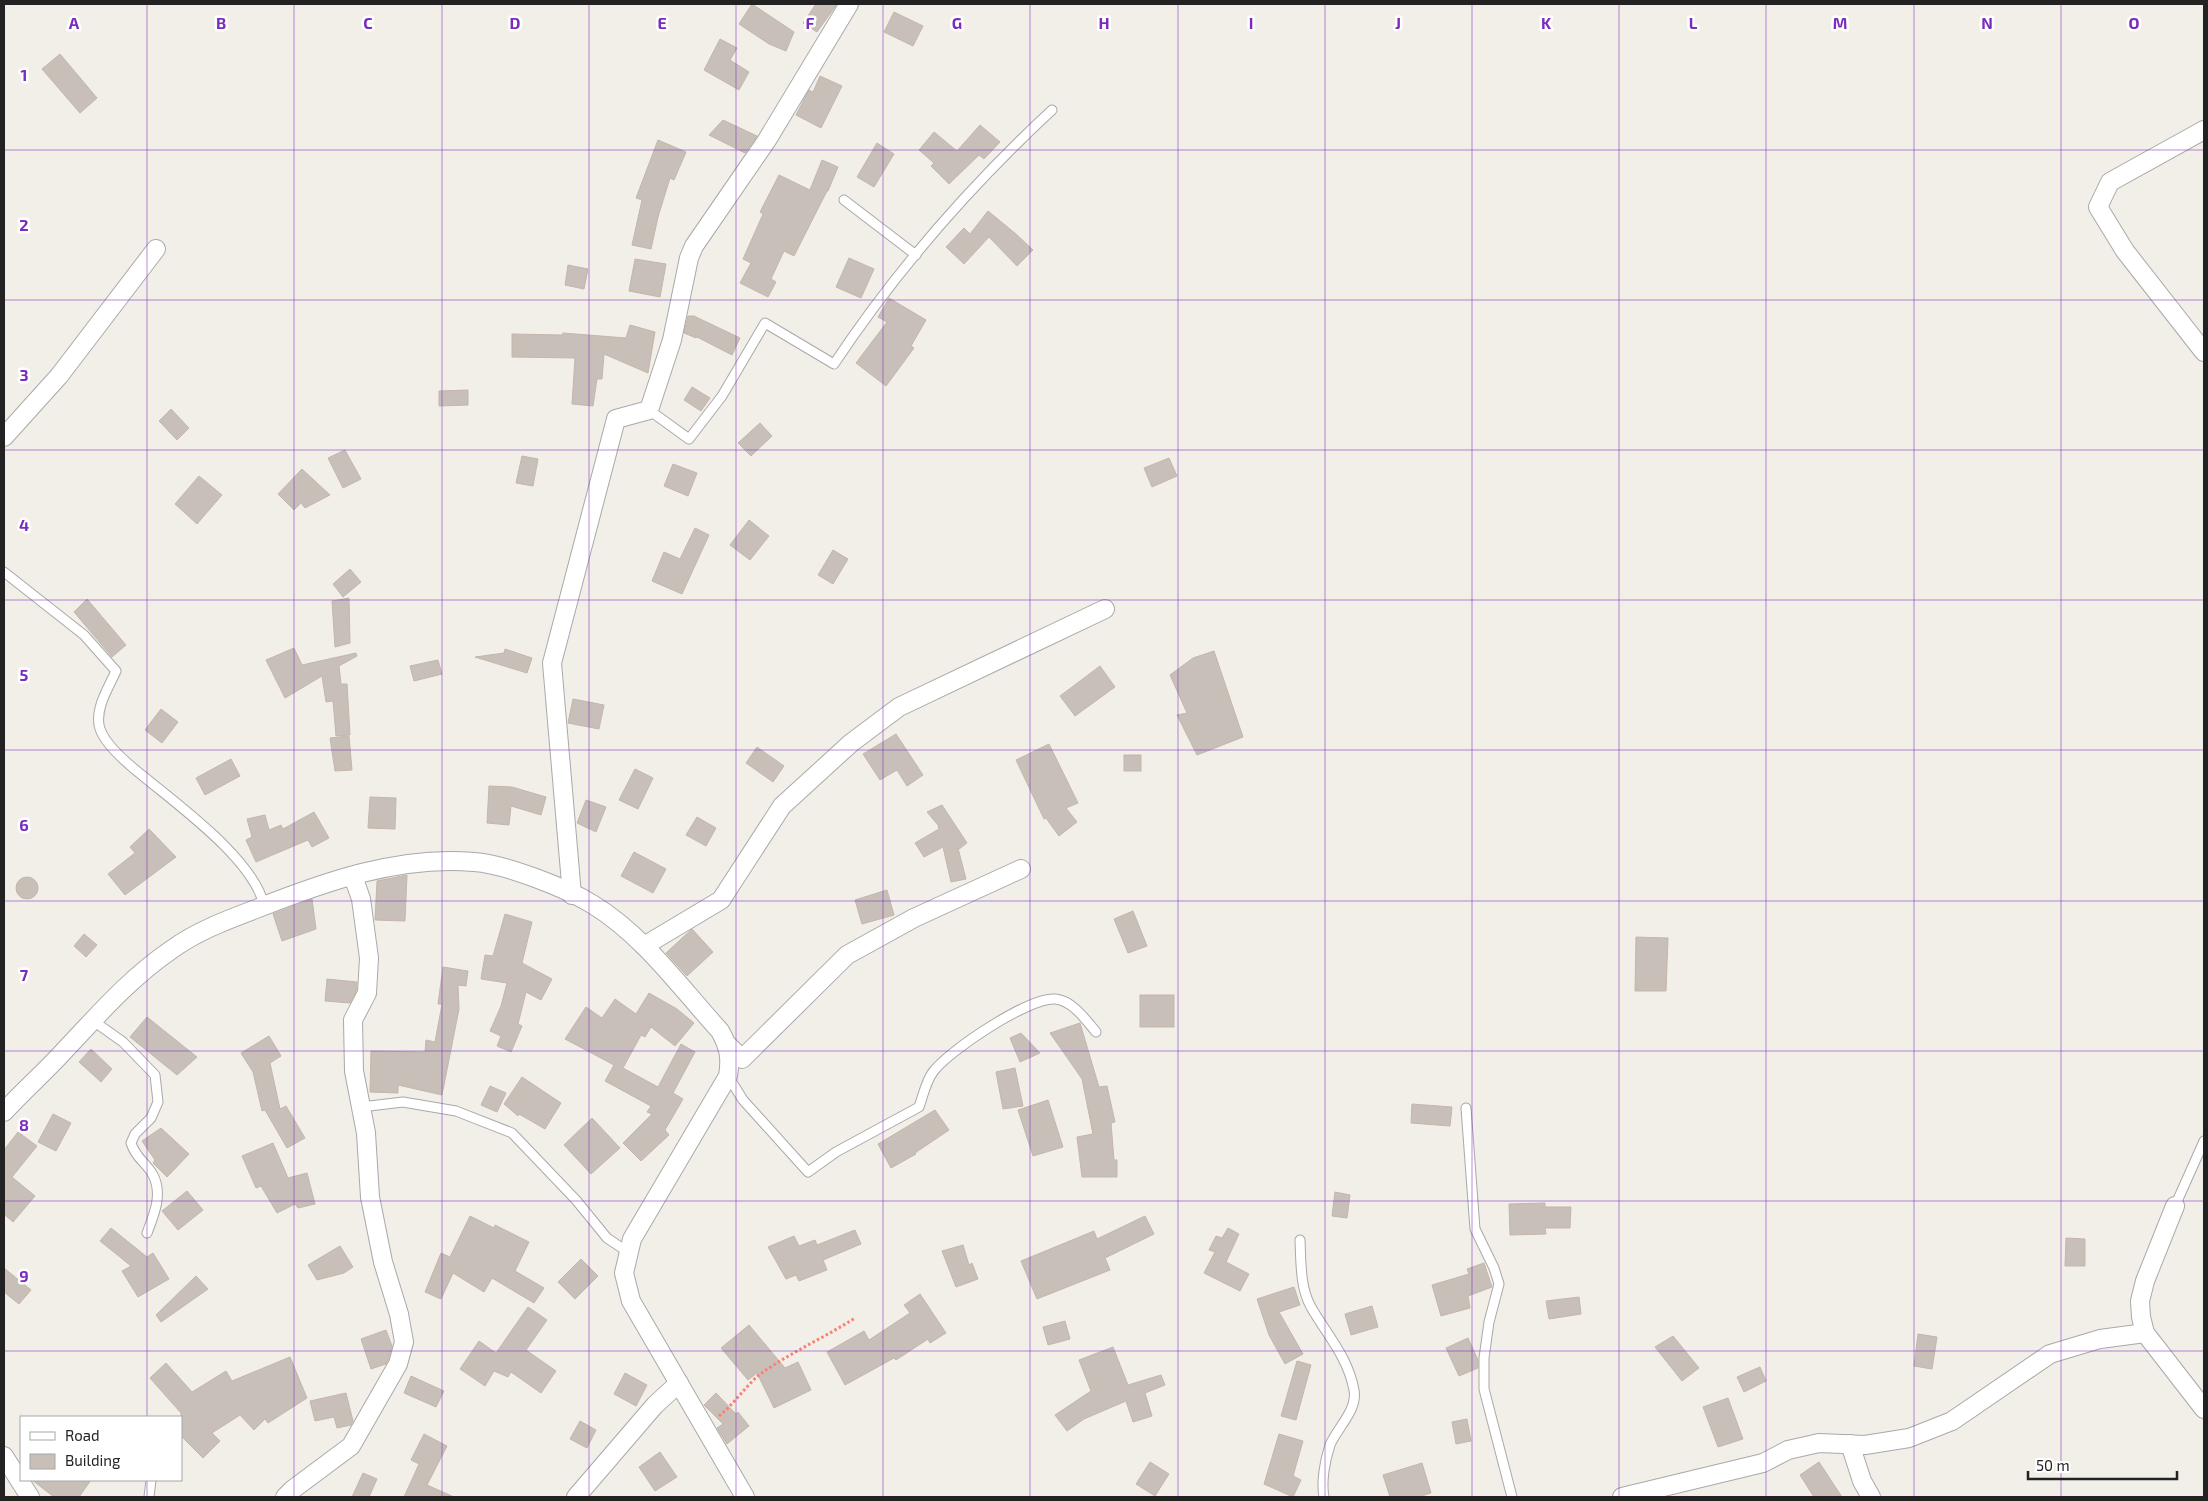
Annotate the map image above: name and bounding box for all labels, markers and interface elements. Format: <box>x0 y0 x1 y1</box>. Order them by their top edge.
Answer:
text: A <box>69 13 80 32</box>
text: B <box>216 13 226 32</box>
text: C <box>363 13 373 32</box>
text: D <box>510 13 521 32</box>
text: E <box>657 13 667 32</box>
text: F <box>806 13 815 32</box>
text: G <box>952 13 962 32</box>
text: H <box>1098 13 1110 32</box>
text: I <box>1249 13 1253 32</box>
text: J <box>1395 13 1401 32</box>
text: K <box>1541 13 1552 32</box>
text: L <box>1689 13 1698 32</box>
text: M <box>1833 13 1847 32</box>
text: N <box>1981 13 1993 32</box>
text: O <box>2128 13 2140 32</box>
text: 1 <box>21 65 27 84</box>
text: 2 <box>19 215 29 234</box>
text: 3 <box>19 365 29 384</box>
text: 4 <box>19 515 29 534</box>
text: 5 <box>20 665 29 684</box>
text: 6 <box>19 815 29 834</box>
text: 7 <box>20 965 29 984</box>
text: 8 <box>19 1115 29 1134</box>
text: 9 <box>19 1266 29 1285</box>
legend <box>20 1416 182 1481</box>
text: Road <box>65 1426 100 1444</box>
scale bar <box>2028 1448 2177 1480</box>
text: Building <box>65 1451 121 1469</box>
text: 50 m <box>2036 1456 2070 1474</box>

